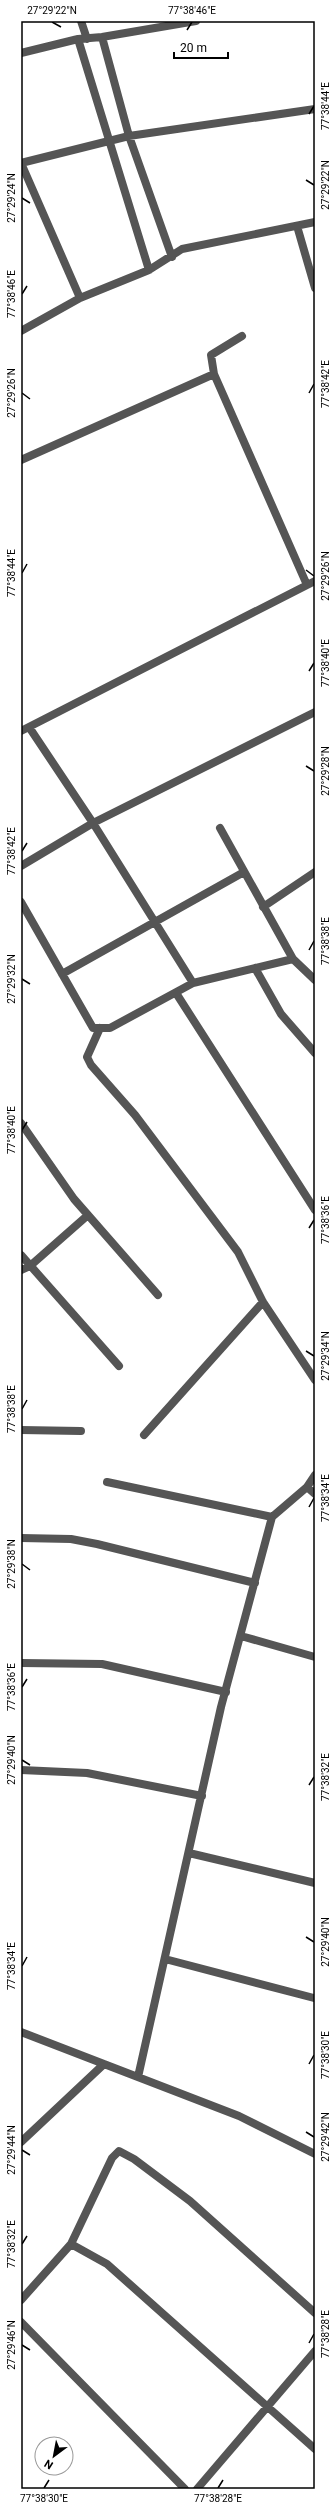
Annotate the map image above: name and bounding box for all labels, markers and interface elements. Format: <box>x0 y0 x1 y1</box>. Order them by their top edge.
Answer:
text: 27°29'22"N <box>27 5 77 16</box>
text: 77°38'46"E <box>168 5 216 16</box>
scale bar <box>174 34 228 60</box>
text: 20 m <box>180 41 207 55</box>
text: 77°38'44"E <box>320 82 331 130</box>
text: 27°29'22"N <box>320 160 331 210</box>
text: 27°29'24"N <box>6 173 17 223</box>
text: 77°38'46"E <box>6 270 17 318</box>
text: 77°38'42"E <box>320 360 331 408</box>
text: 27°29'26"N <box>6 368 17 418</box>
text: 77°38'44"E <box>6 549 17 597</box>
text: 27°29'26"N <box>320 551 331 601</box>
text: 77°38'40"E <box>320 639 331 687</box>
text: 27°29'28"N <box>320 746 331 796</box>
text: 77°38'42"E <box>6 827 17 875</box>
text: 77°38'38"E <box>320 917 331 965</box>
text: 27°29'32"N <box>6 954 17 1004</box>
text: 77°38'40"E <box>6 1106 17 1154</box>
text: 77°38'36"E <box>320 1196 331 1244</box>
text: 27°29'34"N <box>320 1331 331 1381</box>
text: 77°38'38"E <box>6 1385 17 1433</box>
text: 77°38'34"E <box>320 1474 331 1522</box>
text: 27°29'38"N <box>6 1539 17 1589</box>
text: 77°38'36"E <box>6 1663 17 1711</box>
text: 27°29'40"N <box>6 1735 17 1785</box>
text: 77°38'32"E <box>320 1753 331 1801</box>
text: 27°29'40"N <box>320 1917 331 1967</box>
text: 77°38'34"E <box>6 1942 17 1990</box>
text: 77°38'30"E <box>320 2031 331 2079</box>
text: 27°29'42"N <box>320 2112 331 2162</box>
text: 27°29'44"N <box>6 2125 17 2175</box>
text: 77°38'32"E <box>6 2220 17 2268</box>
text: 77°38'28"E <box>320 2310 331 2358</box>
text: 27°29'46"N <box>6 2320 17 2370</box>
north arrow <box>34 2436 74 2476</box>
text: N <box>42 2456 56 2472</box>
text: 77°38'30"E <box>20 2493 68 2504</box>
text: 77°38'28"E <box>194 2493 242 2504</box>

